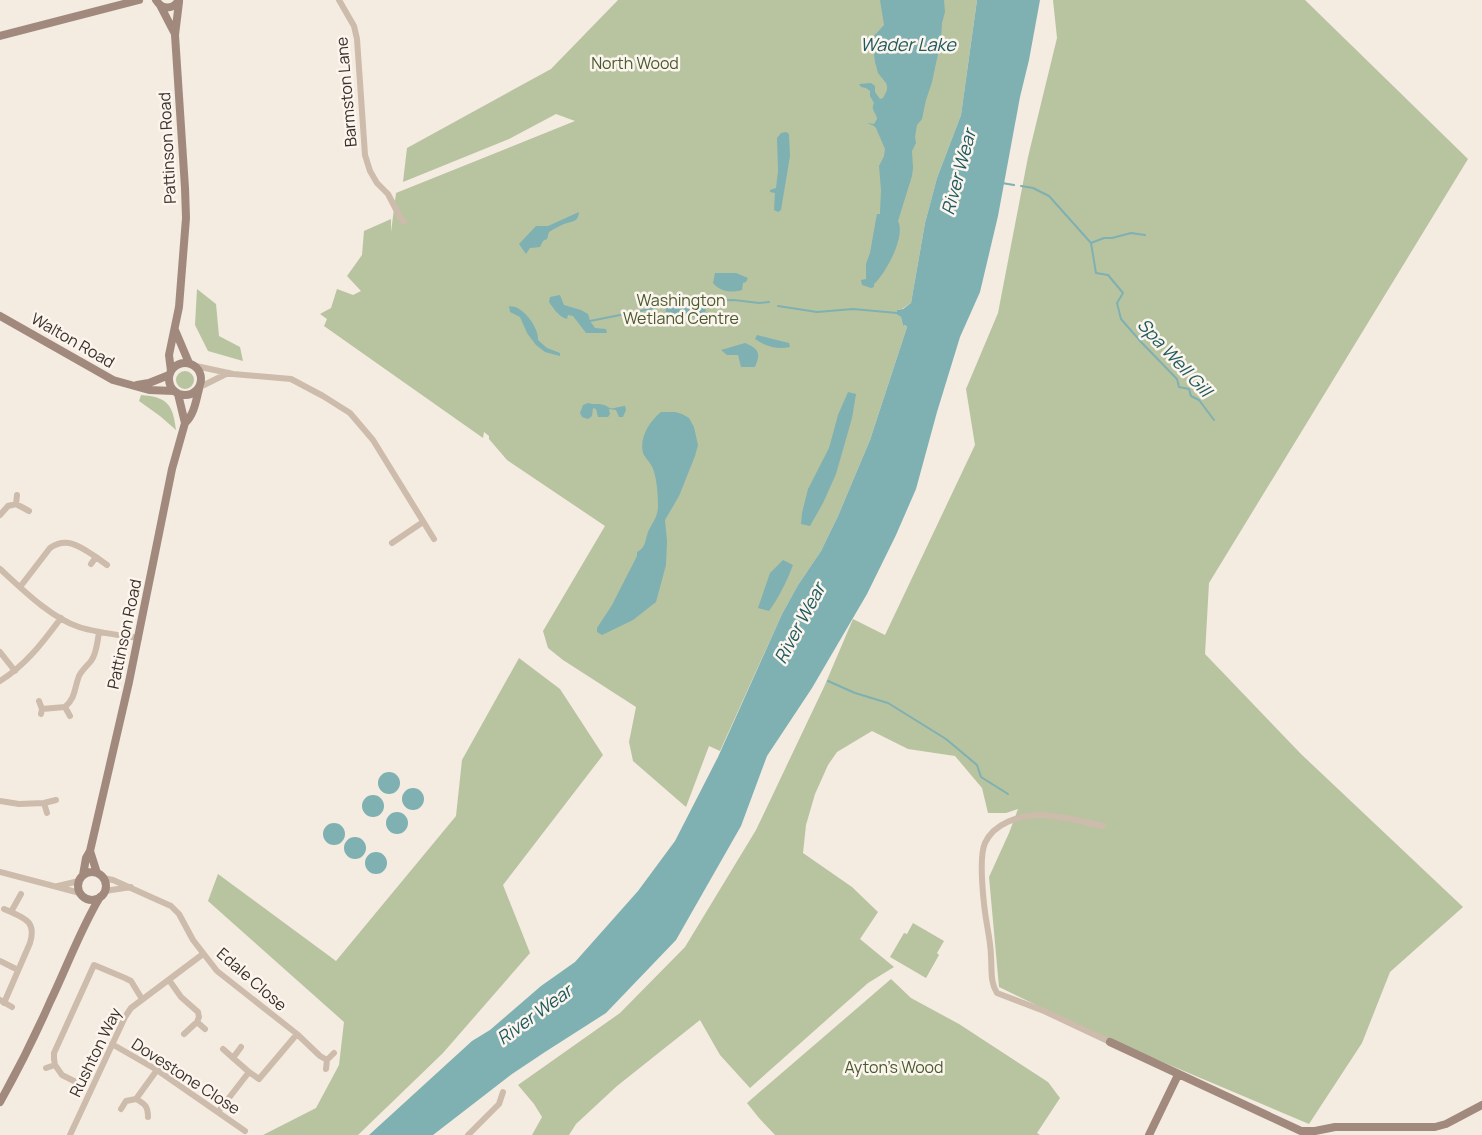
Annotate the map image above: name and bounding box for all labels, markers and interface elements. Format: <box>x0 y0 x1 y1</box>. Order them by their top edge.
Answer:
water label: Wader Lake <box>860 32 957 56</box>
street label: Barmston Lane <box>330 36 362 148</box>
park label: North Wood <box>591 52 679 74</box>
street label: Pattinson Road <box>153 92 181 204</box>
water label: River Wear <box>935 124 982 217</box>
park label: Washington Wetland Centre <box>623 289 739 329</box>
street label: Walton Road <box>27 307 119 373</box>
water label: Spa Well Gill <box>1132 313 1219 403</box>
street label: Pattinson Road <box>102 577 146 691</box>
water label: River Wear <box>768 577 831 667</box>
street label: Edale Close <box>212 942 292 1016</box>
water label: River Wear <box>492 977 578 1049</box>
street label: Rushton Way <box>64 1003 126 1100</box>
street label: Dovestone Close <box>127 1033 245 1119</box>
park label: Ayton's Wood <box>844 1056 944 1078</box>

